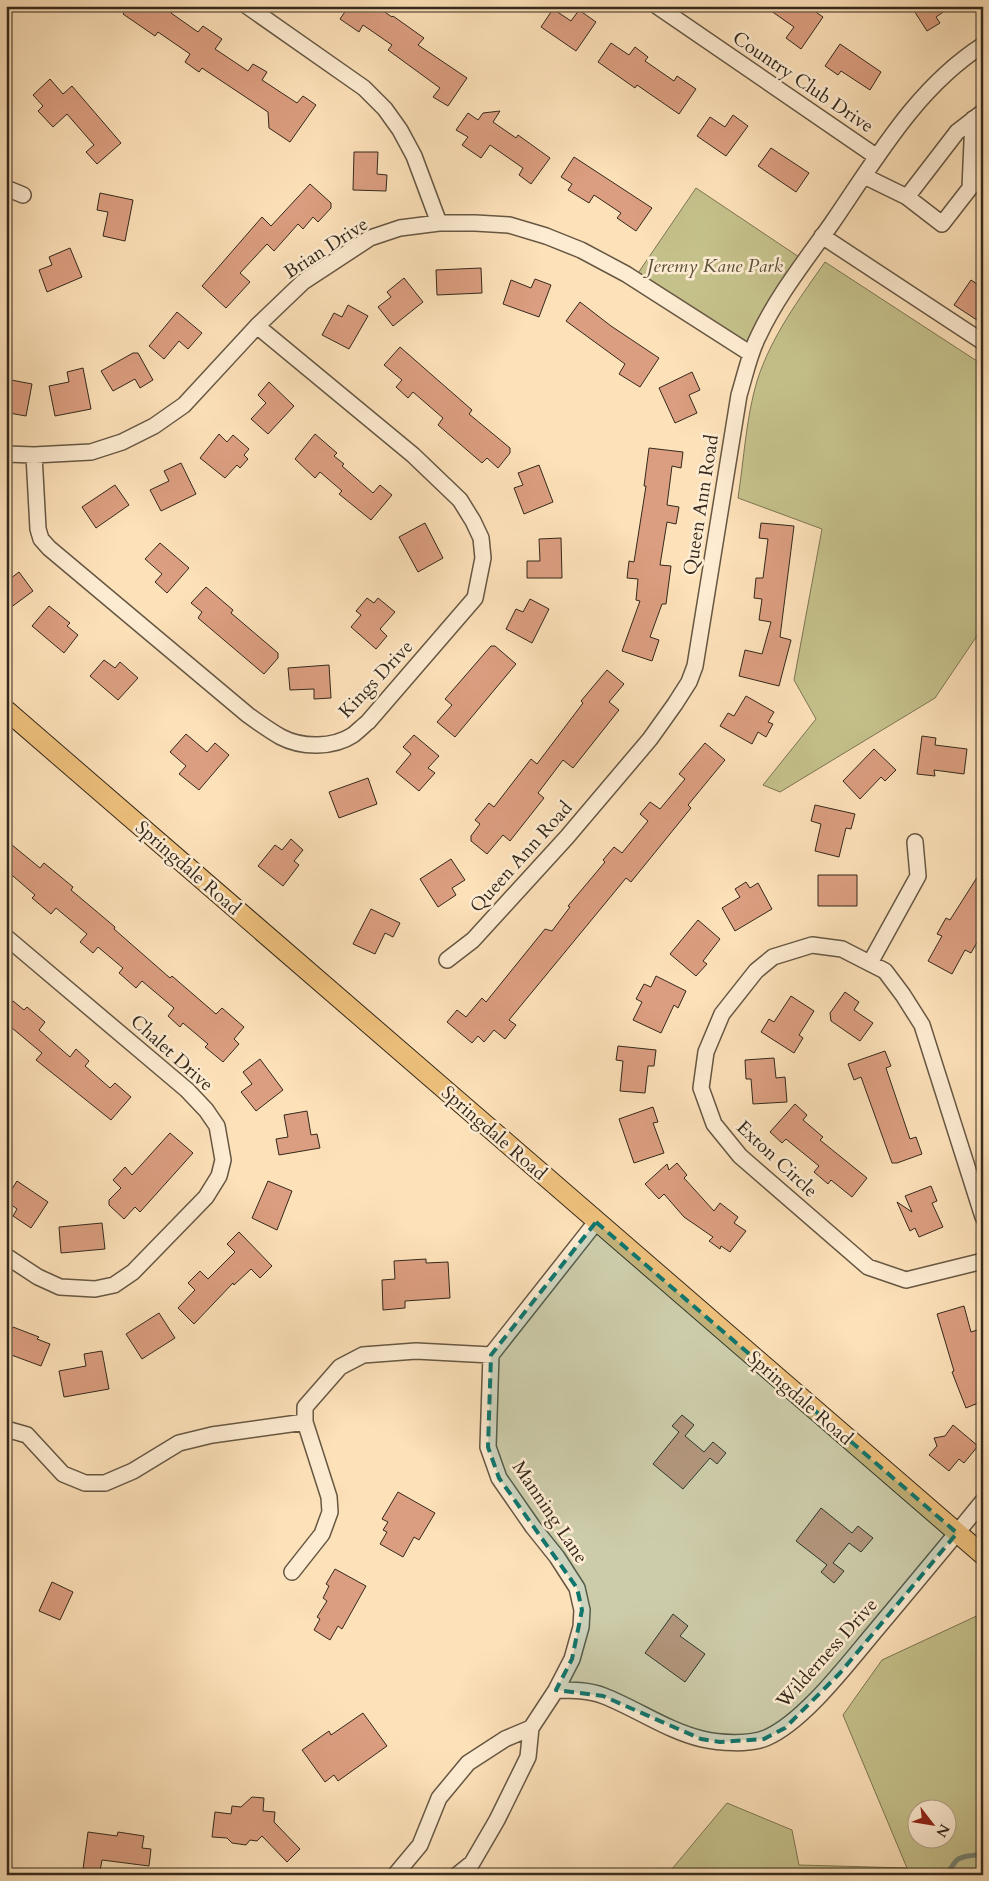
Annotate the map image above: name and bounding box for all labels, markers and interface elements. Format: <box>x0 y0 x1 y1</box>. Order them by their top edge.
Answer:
street label: Country Club Drive <box>727 25 879 139</box>
street label: Brian Drive <box>279 211 373 285</box>
park label: Jeremy Kane Park <box>643 253 784 279</box>
street label: Queen Ann Road <box>677 433 725 577</box>
street label: Kings Drive <box>333 634 419 724</box>
street label: Queen Ann Road <box>464 796 578 918</box>
street label: Springdale Road <box>130 815 246 921</box>
street label: Chalet Drive <box>125 1009 219 1097</box>
street label: Springdale Road <box>436 1080 552 1186</box>
street label: Exton Circle <box>731 1115 823 1203</box>
street label: Springdale Road <box>742 1345 858 1451</box>
street label: Manning Lane <box>506 1456 594 1568</box>
street label: Wilderness Drive <box>770 1592 884 1714</box>
north arrow <box>906 1798 956 1848</box>
text: N <box>931 1820 954 1841</box>

